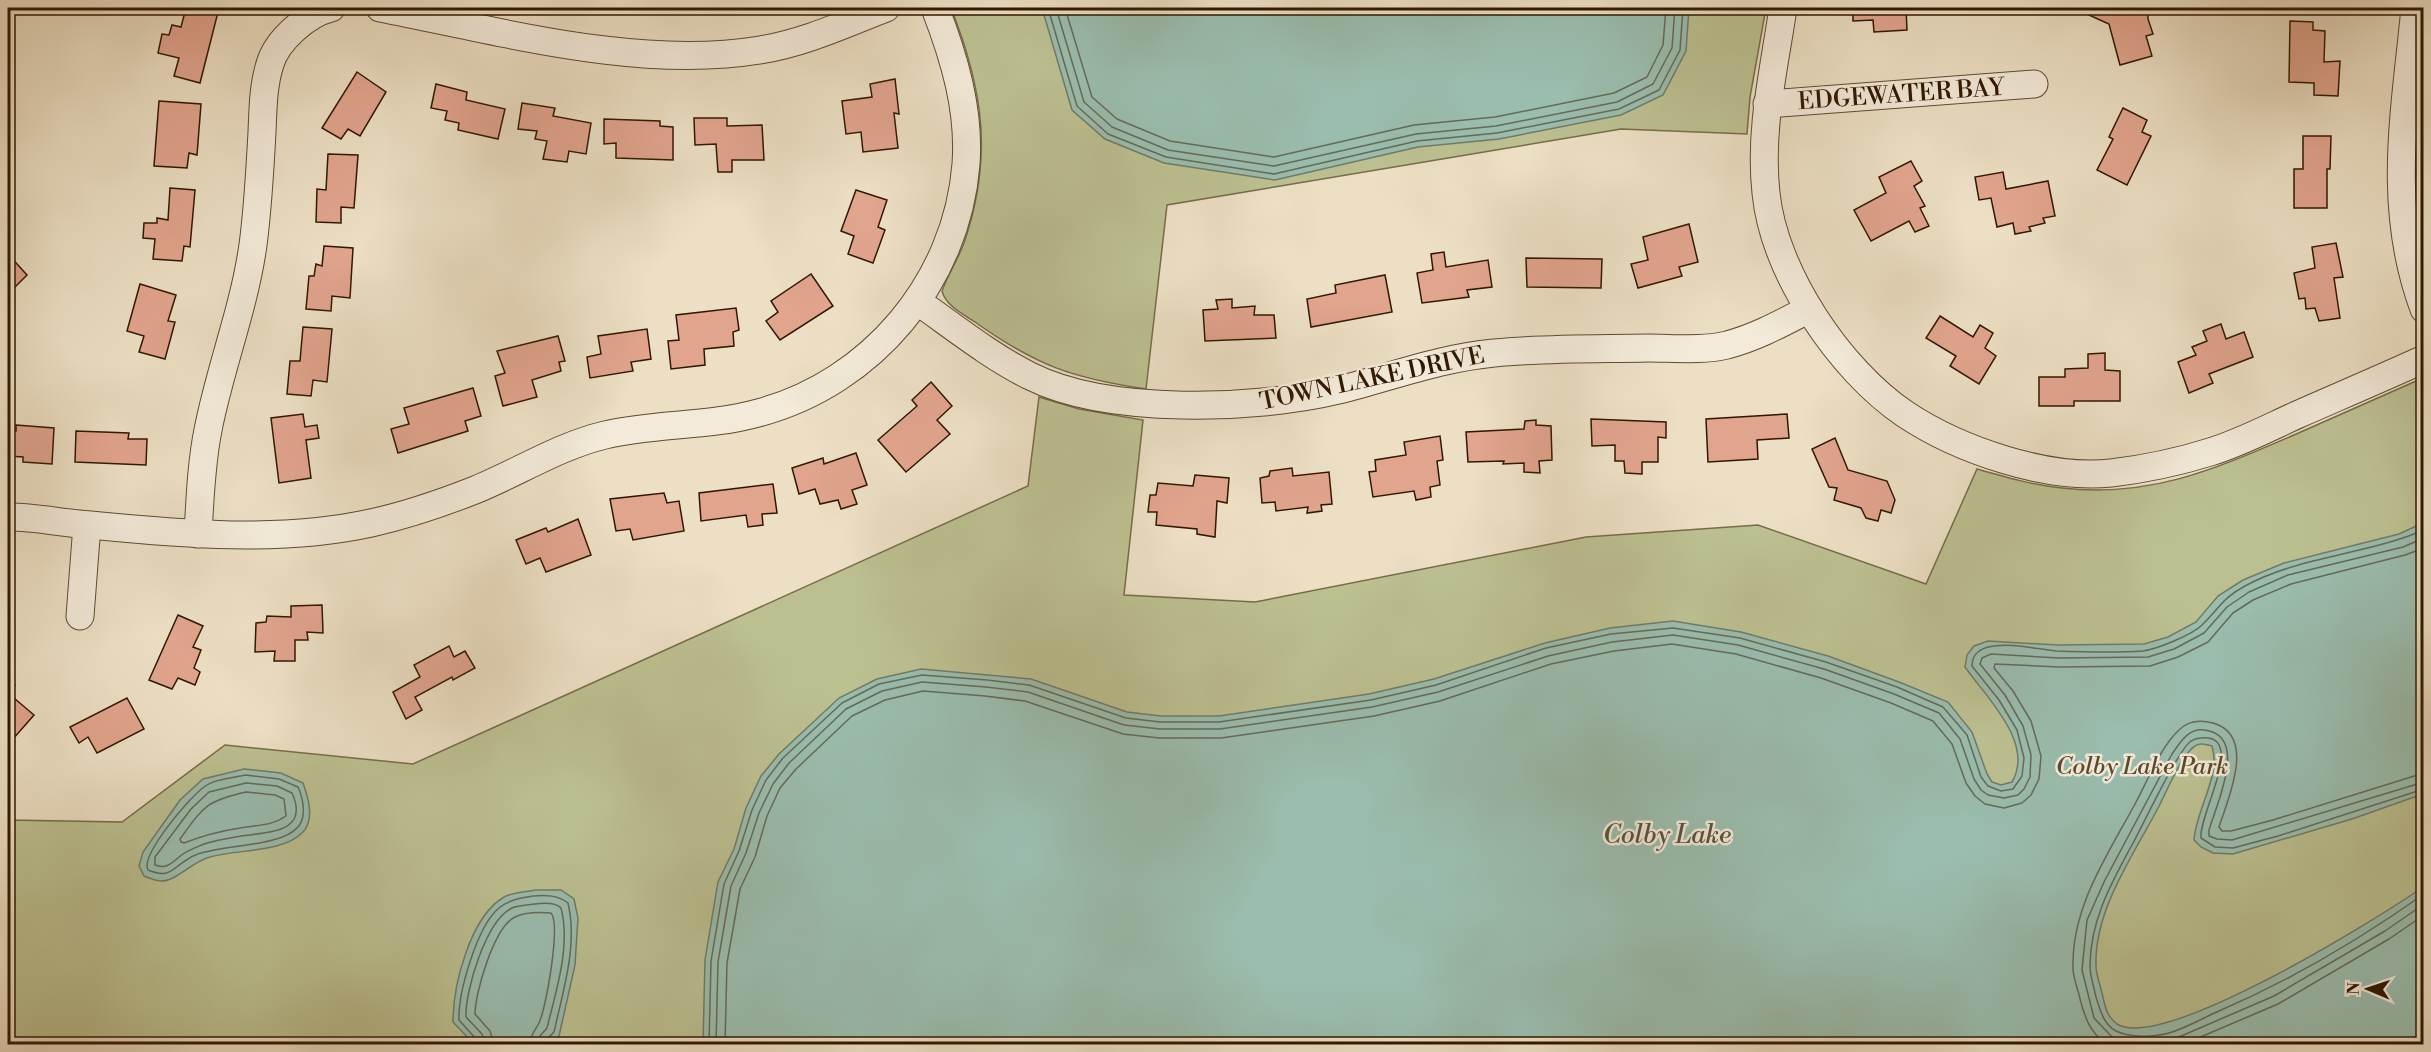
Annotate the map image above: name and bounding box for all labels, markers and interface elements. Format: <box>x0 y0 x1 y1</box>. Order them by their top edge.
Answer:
street label: EDGEWATER BAY <box>1797 73 2007 117</box>
street label: TOWN LAKE DRIVE <box>1257 340 1488 417</box>
park label: Colby Lake Park <box>2056 752 2228 782</box>
water label: Colby Lake <box>1603 819 1731 851</box>
north arrow <box>2338 959 2398 1019</box>
text: N <box>2344 981 2364 995</box>

